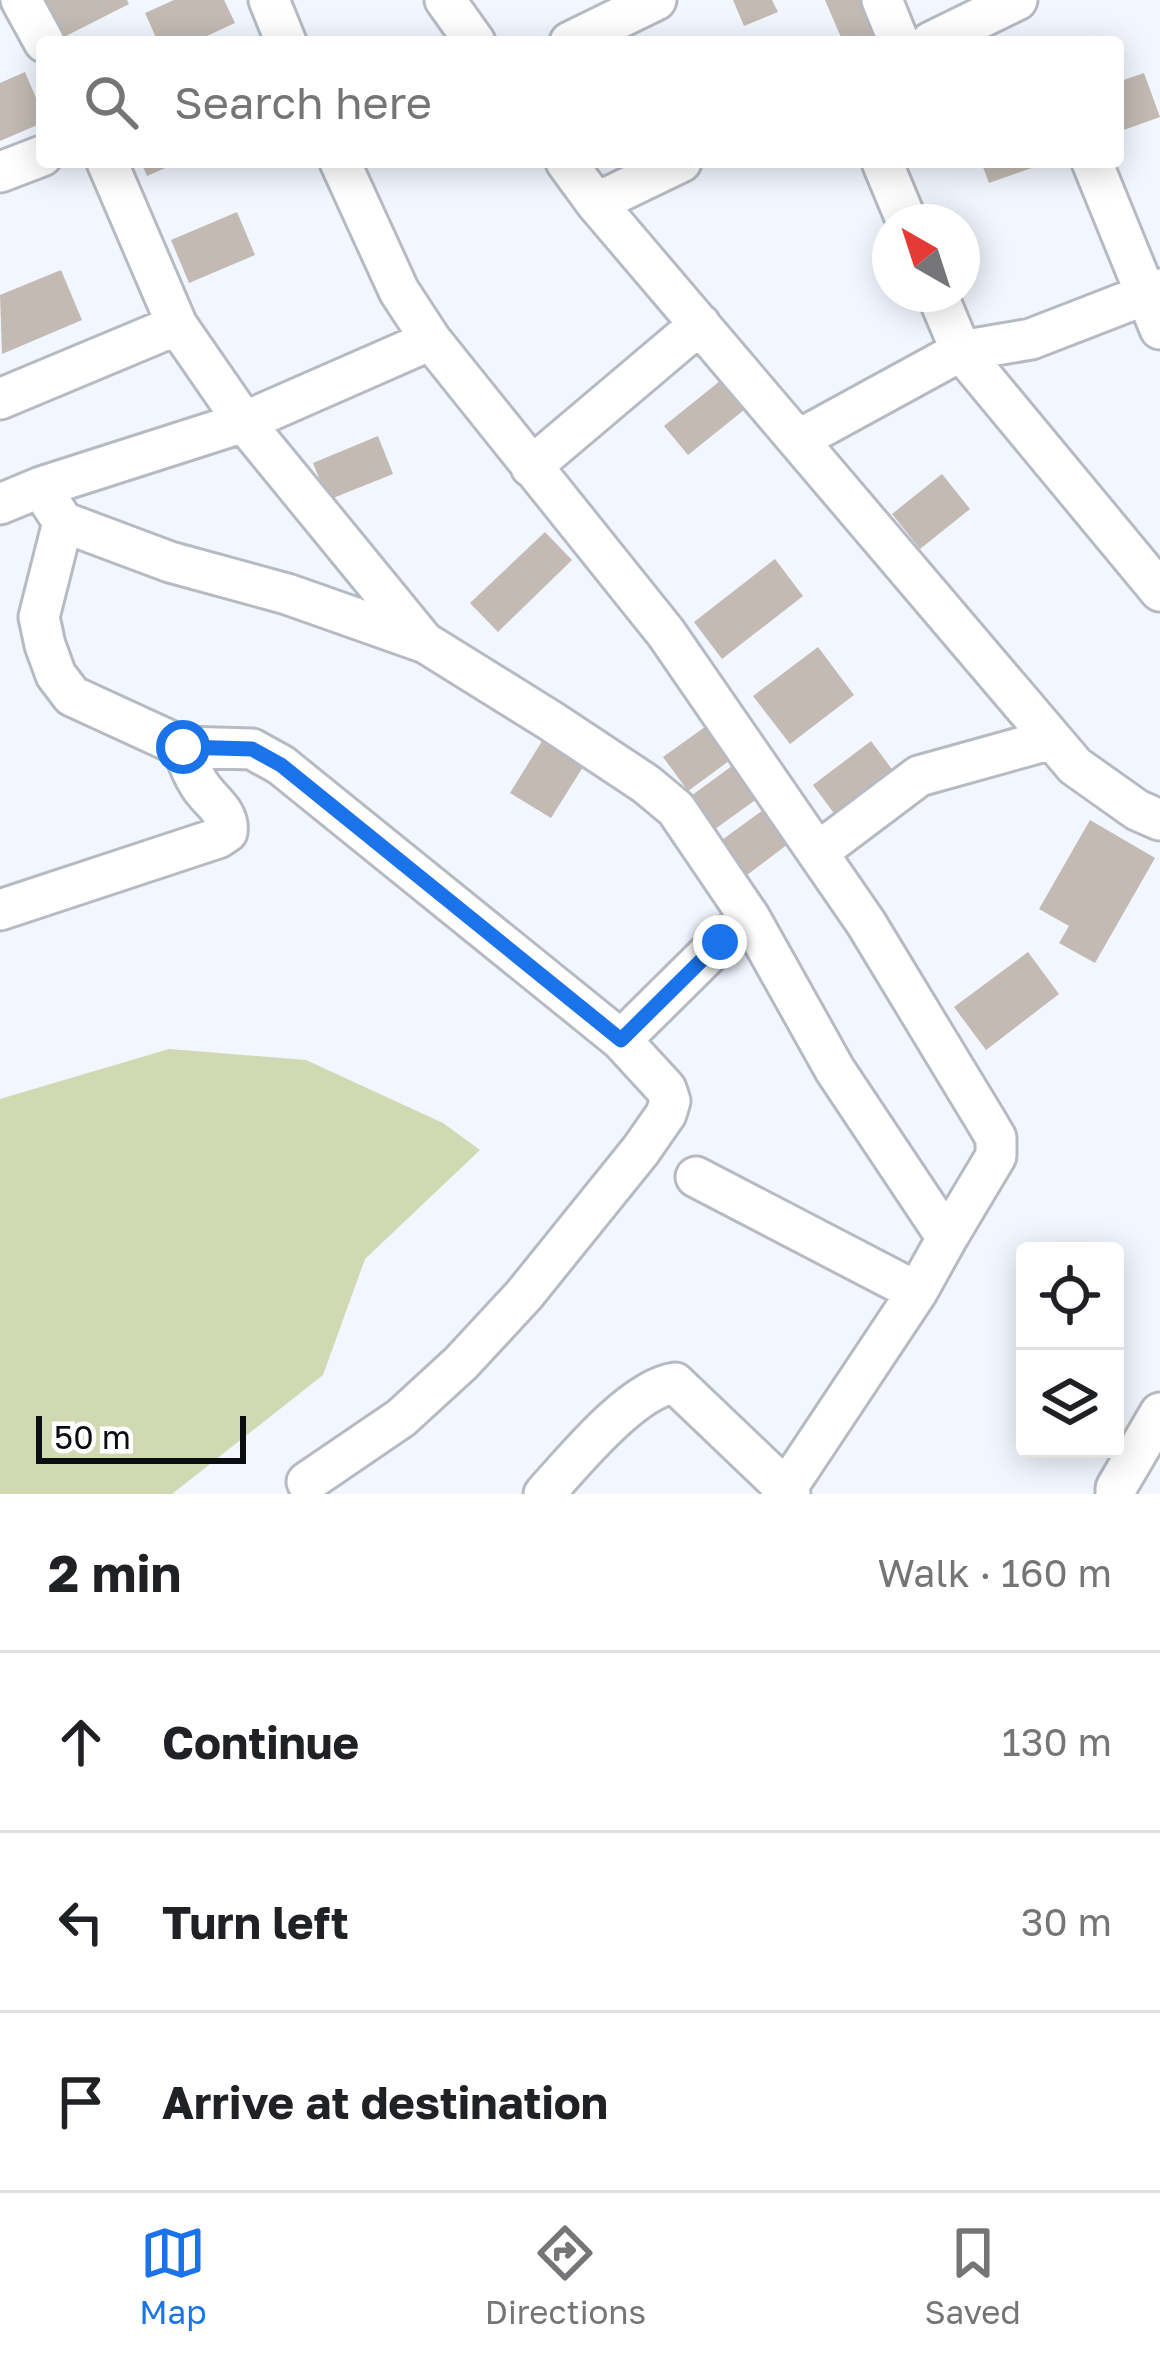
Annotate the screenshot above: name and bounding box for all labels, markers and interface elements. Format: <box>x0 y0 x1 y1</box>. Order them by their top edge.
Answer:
search box <box>36 36 1124 168</box>
icon: search <box>78 69 144 135</box>
text: Search here <box>174 75 432 129</box>
north arrow <box>872 204 980 312</box>
route start <box>156 720 210 774</box>
route end <box>693 915 747 969</box>
map controls <box>1016 1242 1124 1458</box>
button: locate <box>1016 1242 1124 1350</box>
button: layers <box>1016 1350 1124 1458</box>
scale bar <box>36 1410 246 1463</box>
text: 50 m <box>54 1417 131 1456</box>
text: 2 min <box>48 1542 181 1603</box>
text: Walk · 160 m <box>877 1549 1112 1596</box>
icon: ahead <box>48 1709 114 1775</box>
text: Continue <box>162 1715 359 1769</box>
text: 130 m <box>1002 1718 1112 1765</box>
icon: left <box>48 1889 114 1955</box>
text: Turn left <box>162 1895 349 1949</box>
text: 30 m <box>1021 1898 1112 1945</box>
icon: arrive <box>48 2069 114 2135</box>
text: Arrive at destination <box>162 2075 608 2129</box>
tab: Map <box>139 2220 207 2331</box>
tab: Directions <box>485 2220 646 2331</box>
tab: Saved <box>924 2220 1021 2331</box>

